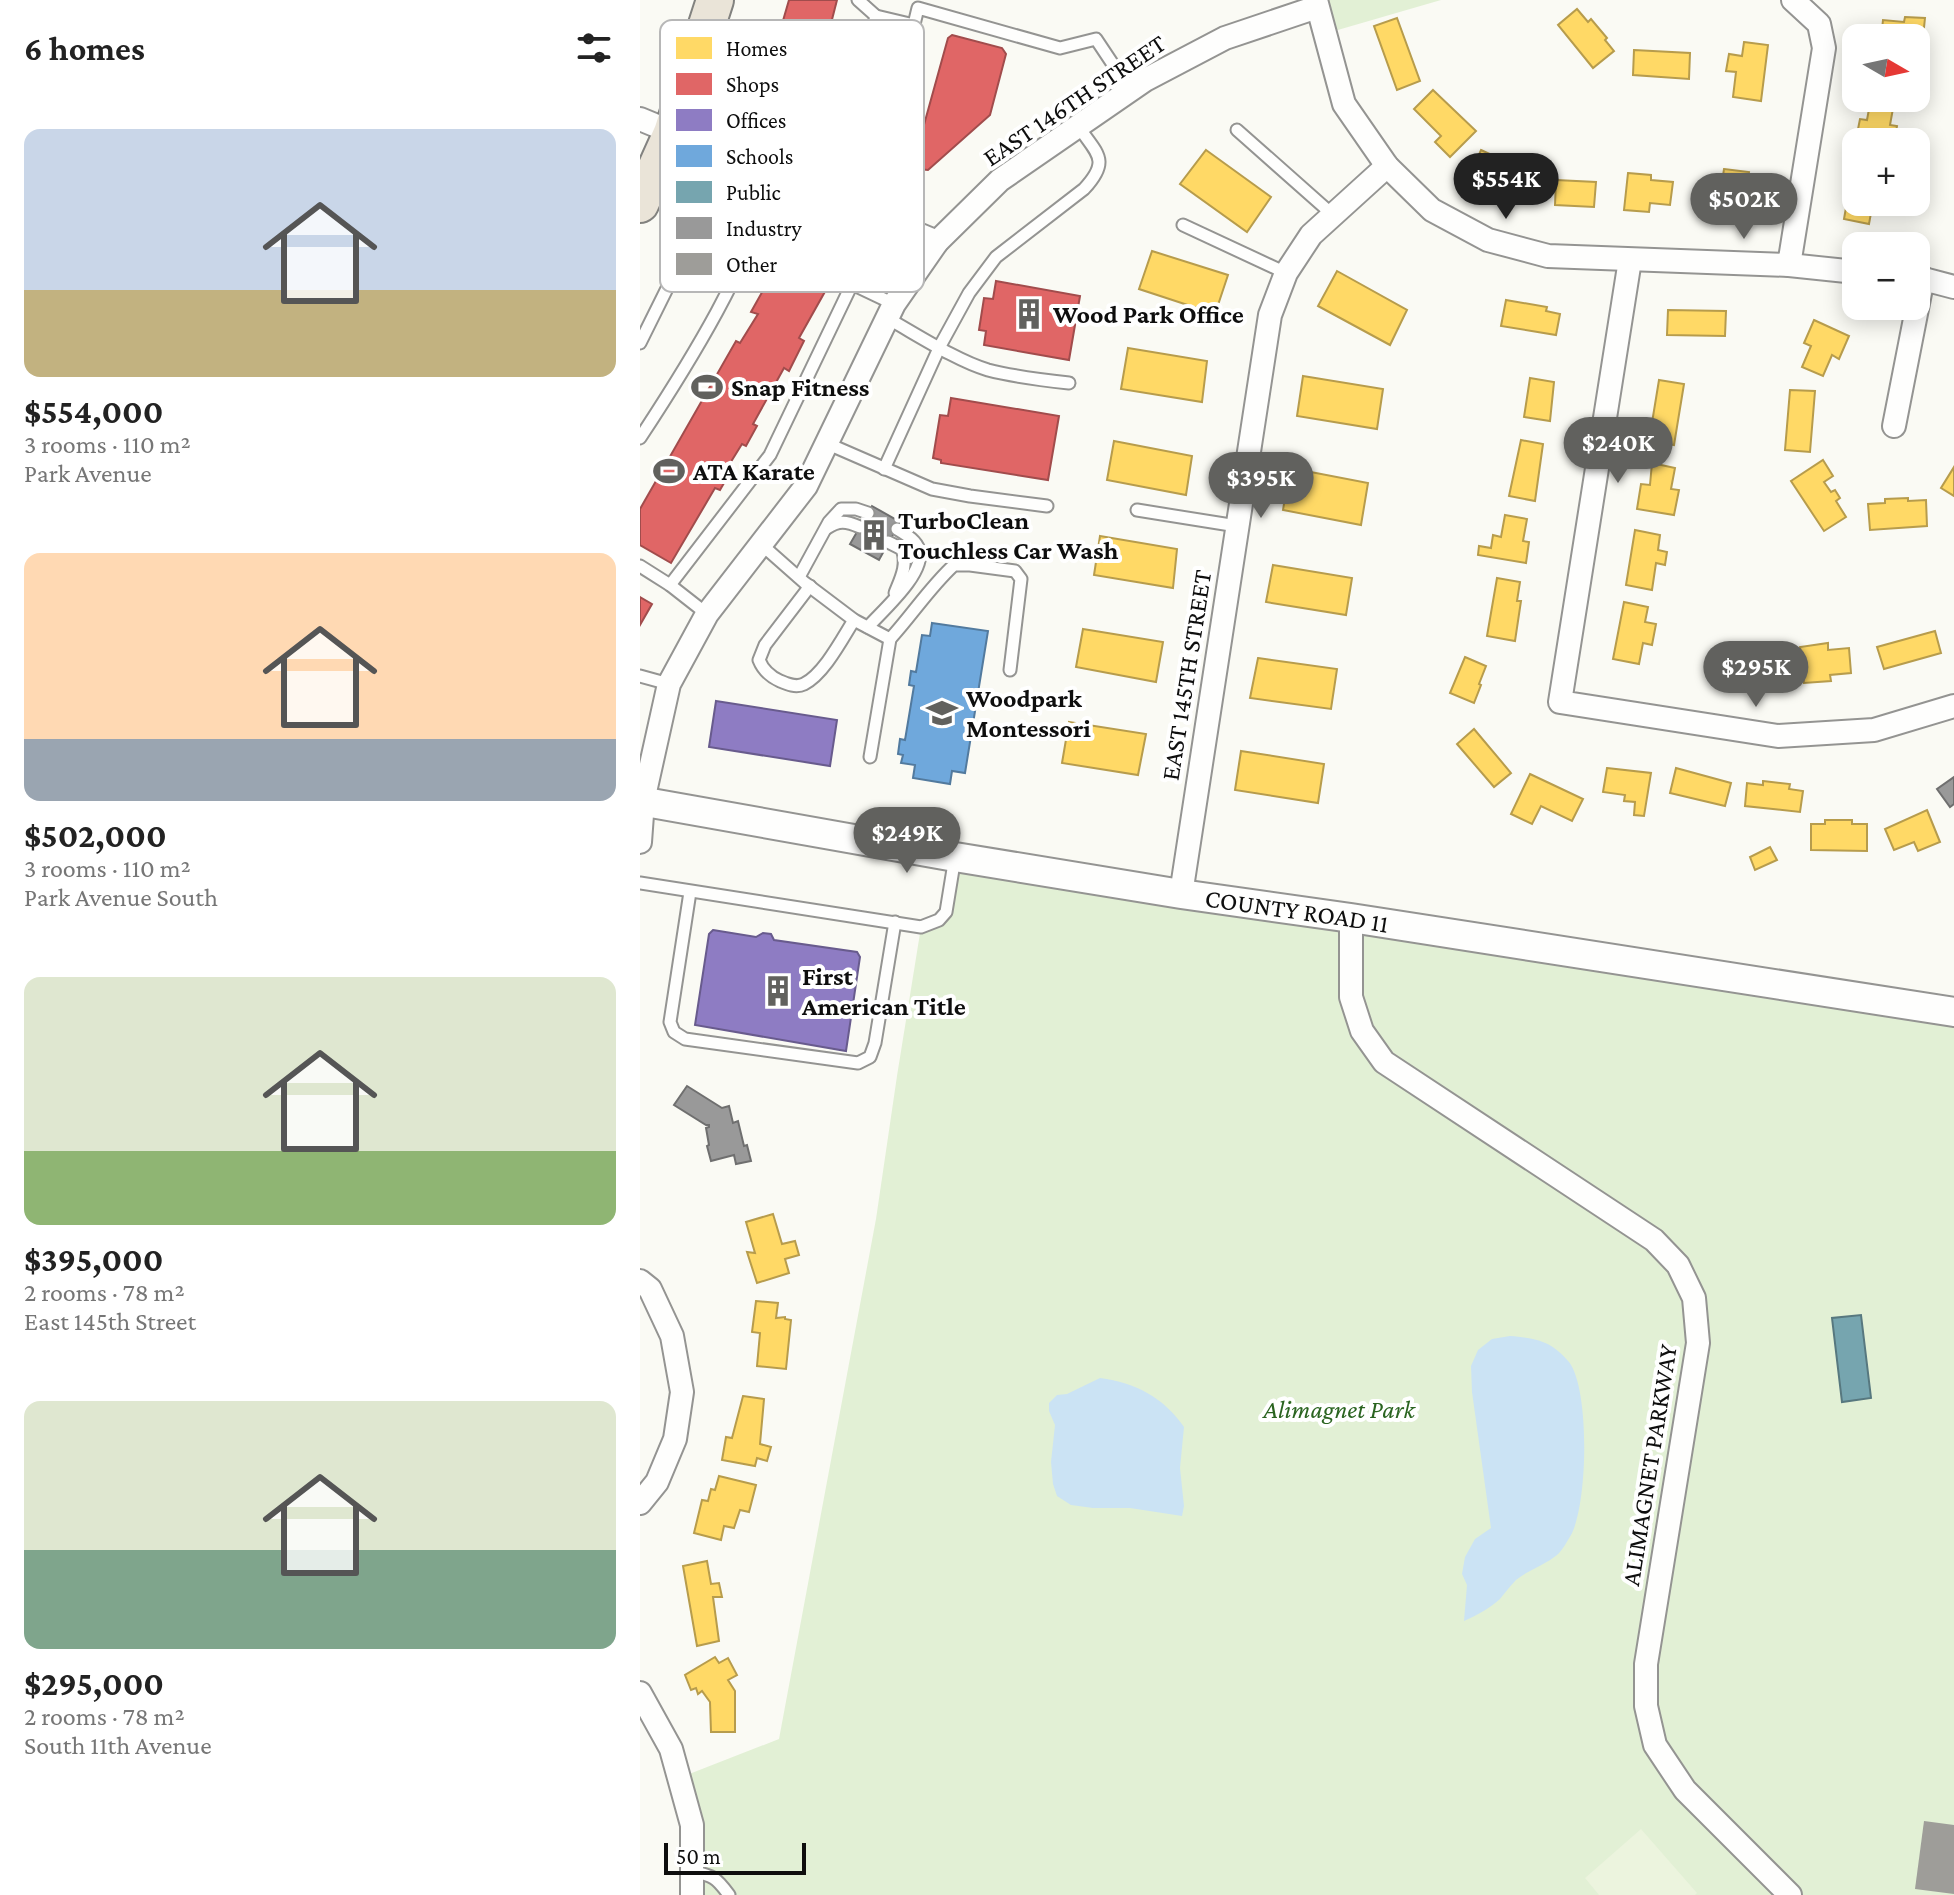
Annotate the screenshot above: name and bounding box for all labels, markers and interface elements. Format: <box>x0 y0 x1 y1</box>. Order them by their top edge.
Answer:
legend <box>660 20 924 292</box>
north arrow <box>1842 24 1930 112</box>
map controls <box>1842 24 1930 320</box>
icon: filters <box>572 26 616 70</box>
street label: EAST 146TH STREET <box>978 29 1171 172</box>
text: 6 homes <box>24 30 145 67</box>
text: Homes <box>726 36 787 61</box>
text: Shops <box>726 72 779 97</box>
text: Offices <box>726 108 786 133</box>
button: + <box>1842 128 1930 216</box>
text: Schools <box>726 144 793 169</box>
pin: $554K <box>1450 153 1562 221</box>
text: $554K <box>1472 164 1540 193</box>
pin: $502K <box>1688 173 1800 241</box>
text: Public <box>726 180 781 205</box>
icon: home <box>248 181 392 325</box>
text: $502K <box>1708 184 1780 213</box>
text: Industry <box>726 216 803 241</box>
button: − <box>1842 232 1930 320</box>
text: Other <box>726 252 778 277</box>
building icon: Wood Park Office <box>1012 297 1046 331</box>
place label: Wood Park Office <box>1052 300 1244 329</box>
sports icon: Snap Fitness <box>690 370 724 404</box>
place label: Snap Fitness <box>731 373 869 402</box>
text: $554,000 <box>24 393 163 430</box>
pin: $240K <box>1562 417 1674 485</box>
text: $240K <box>1582 428 1654 457</box>
text: 3 rooms · 110 m² <box>24 430 191 459</box>
pin: $395K <box>1205 452 1317 520</box>
sports icon: ATA Karate <box>652 454 686 488</box>
place label: ATA Karate <box>692 457 815 486</box>
text: Park Avenue <box>24 459 152 488</box>
text: $395K <box>1227 463 1295 492</box>
place label: TurboClean Touchless Car Wash <box>898 506 1119 565</box>
building icon: TurboClean Touchless Car Wash <box>857 518 891 552</box>
street label: EAST 145TH STREET <box>1156 568 1217 782</box>
icon: home <box>248 605 392 749</box>
pin: $295K <box>1700 641 1812 709</box>
text: $295K <box>1721 652 1791 681</box>
place label: Woodpark Montessori <box>965 684 1091 743</box>
school or university icon: Woodpark Montessori <box>925 696 959 730</box>
pin: $249K <box>851 807 963 875</box>
text: $502,000 <box>24 817 167 854</box>
text: $249K <box>872 818 942 847</box>
text: 3 rooms · 110 m² <box>24 854 191 883</box>
text: Park Avenue South <box>24 883 218 912</box>
street label: COUNTY ROAD 11 <box>1203 884 1391 939</box>
place label: First American Title <box>801 962 966 1021</box>
building icon: First American Title <box>761 974 795 1008</box>
icon: home <box>248 1029 392 1173</box>
text: $395,000 <box>24 1241 163 1278</box>
text: 2 rooms · 78 m² <box>24 1278 185 1307</box>
text: East 145th Street <box>24 1307 196 1336</box>
street label: ALIMAGNET PARKWAY <box>1616 1342 1683 1588</box>
park label: Alimagnet Park <box>1261 1395 1416 1424</box>
icon: home <box>248 1453 392 1597</box>
text: $295,000 <box>24 1665 164 1702</box>
text: 2 rooms · 78 m² <box>24 1702 185 1731</box>
text: South 11th Avenue <box>24 1731 212 1760</box>
scale bar <box>664 1839 806 1875</box>
text: 50 m <box>676 1844 721 1869</box>

